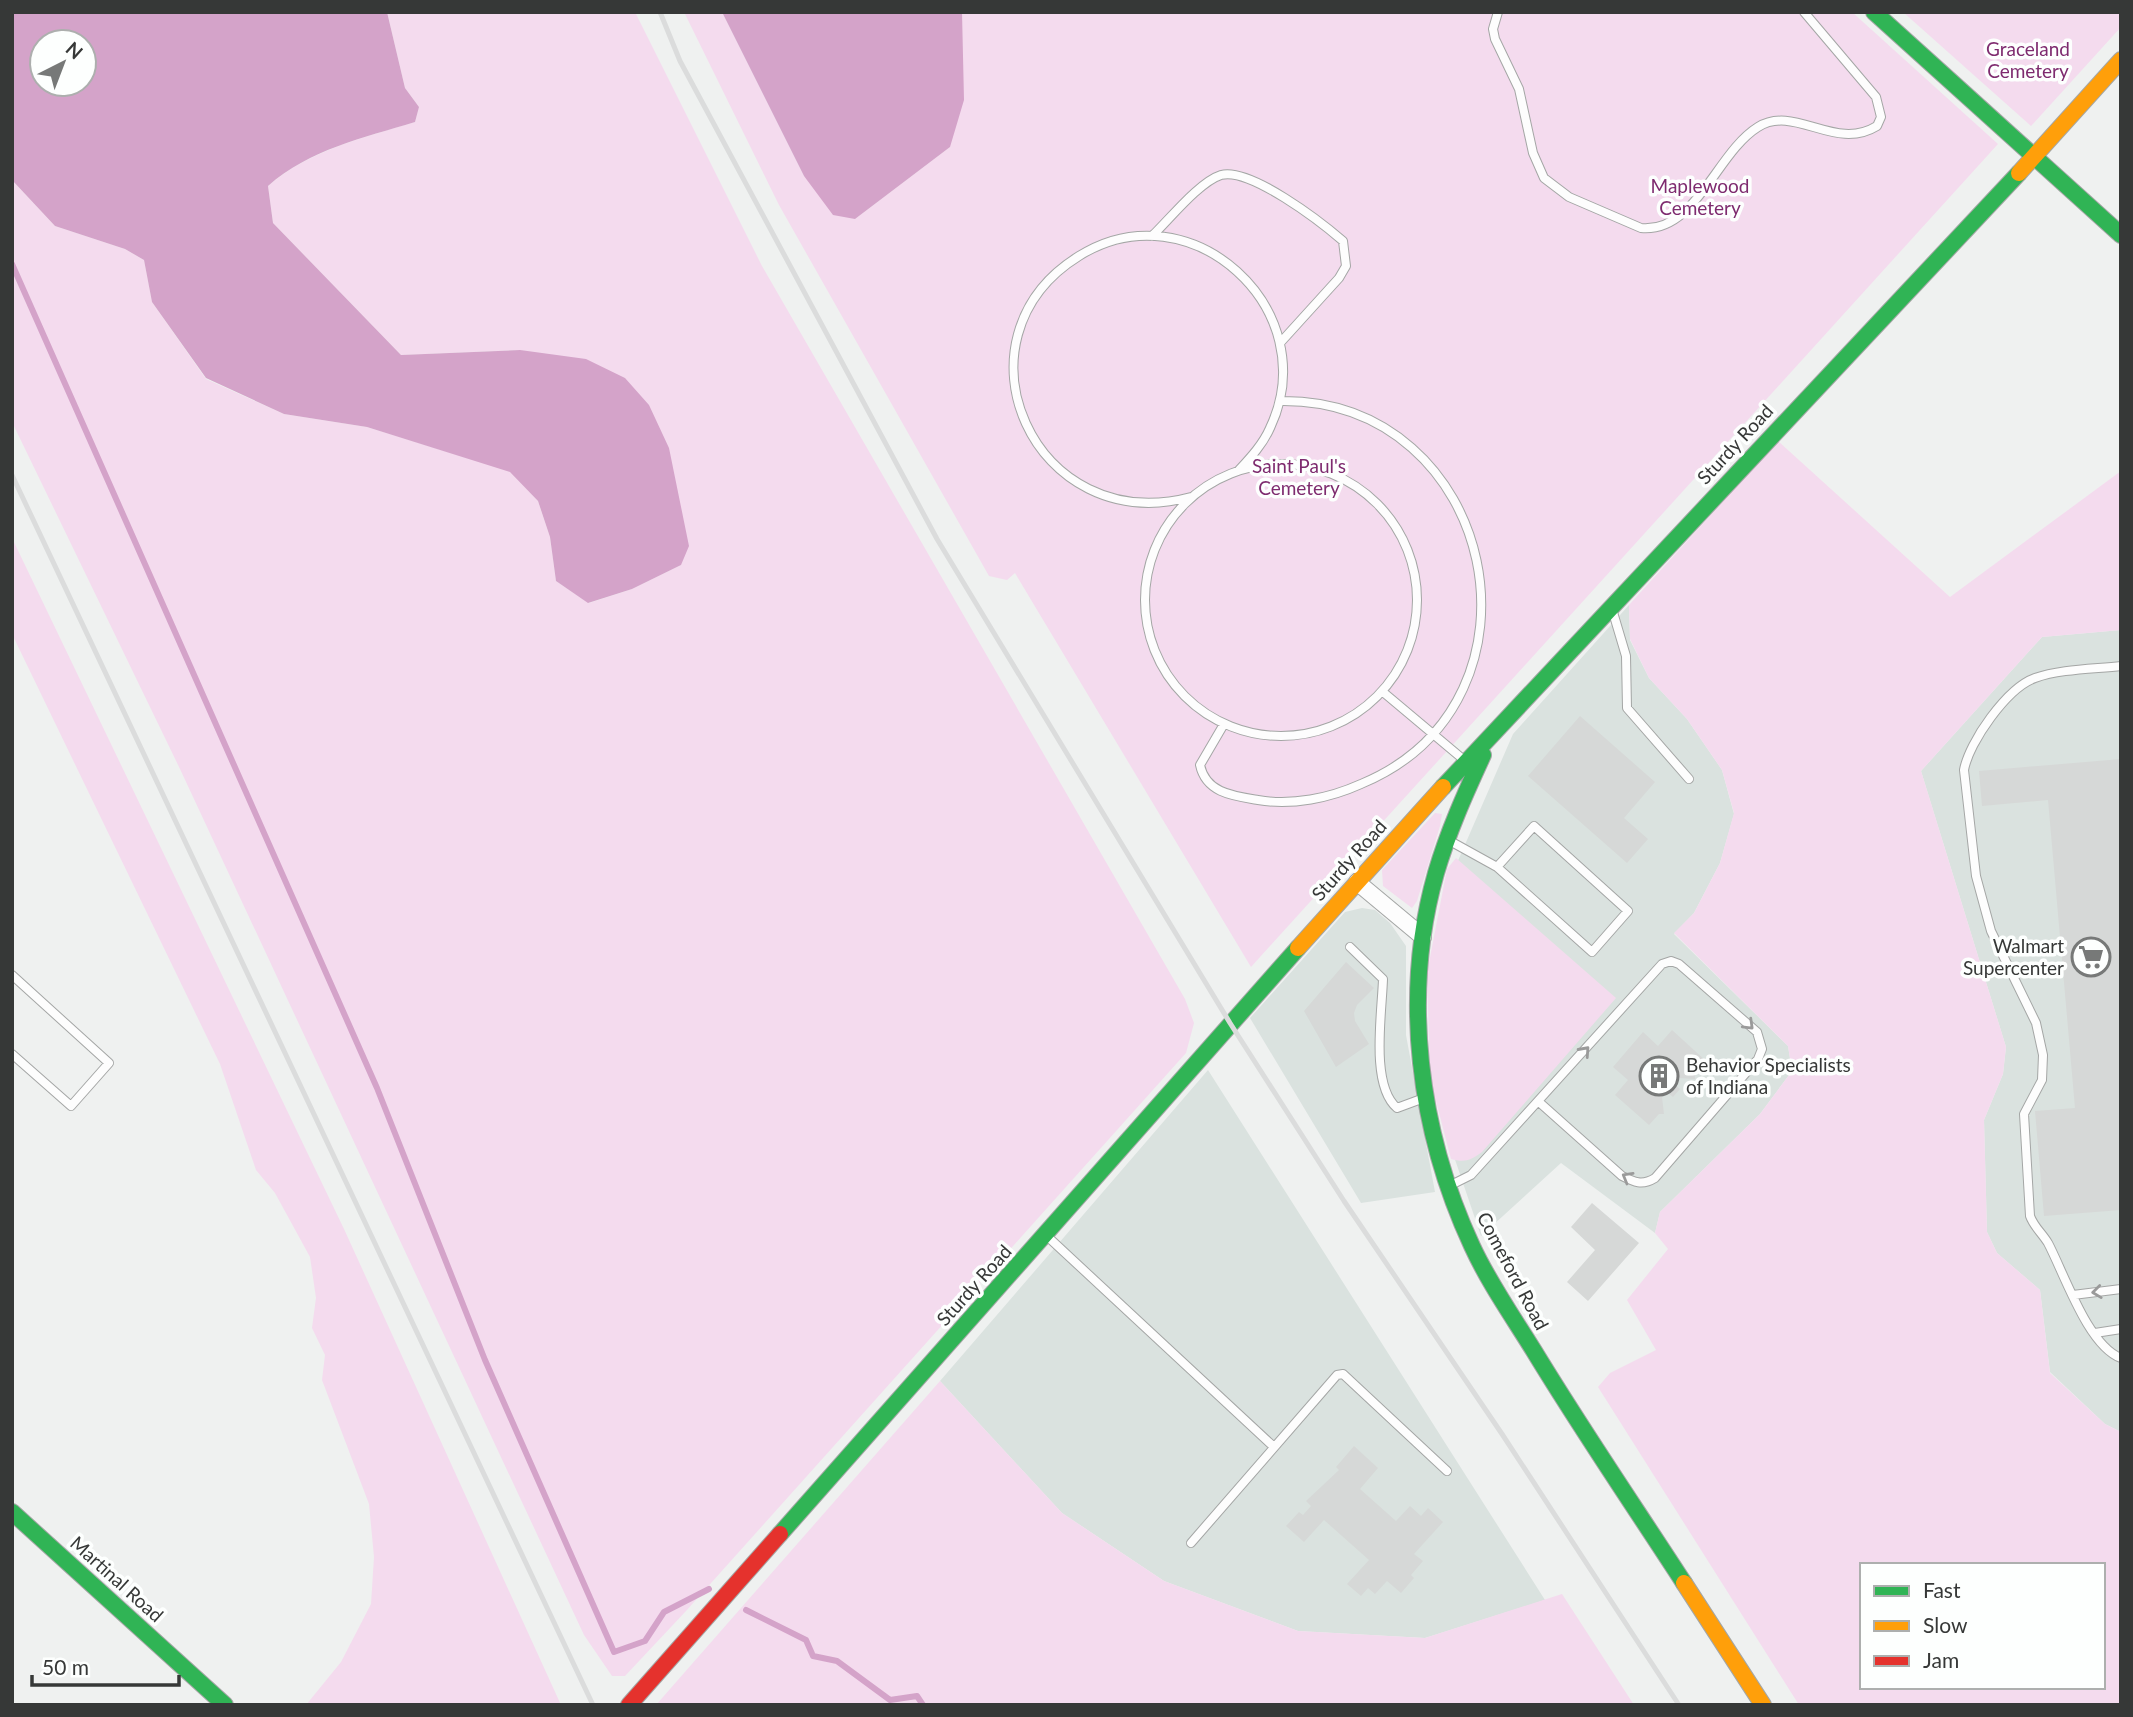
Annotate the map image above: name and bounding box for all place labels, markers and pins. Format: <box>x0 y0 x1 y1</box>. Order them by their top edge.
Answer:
place label: Walmart Supercenter <box>1963 934 2064 979</box>
supermarket icon: Walmart Supercenter <box>2070 936 2112 978</box>
place label: Behavior Specialists of Indiana <box>1686 1053 1851 1098</box>
building icon: Behavior Specialists of Indiana <box>1638 1055 1680 1097</box>

